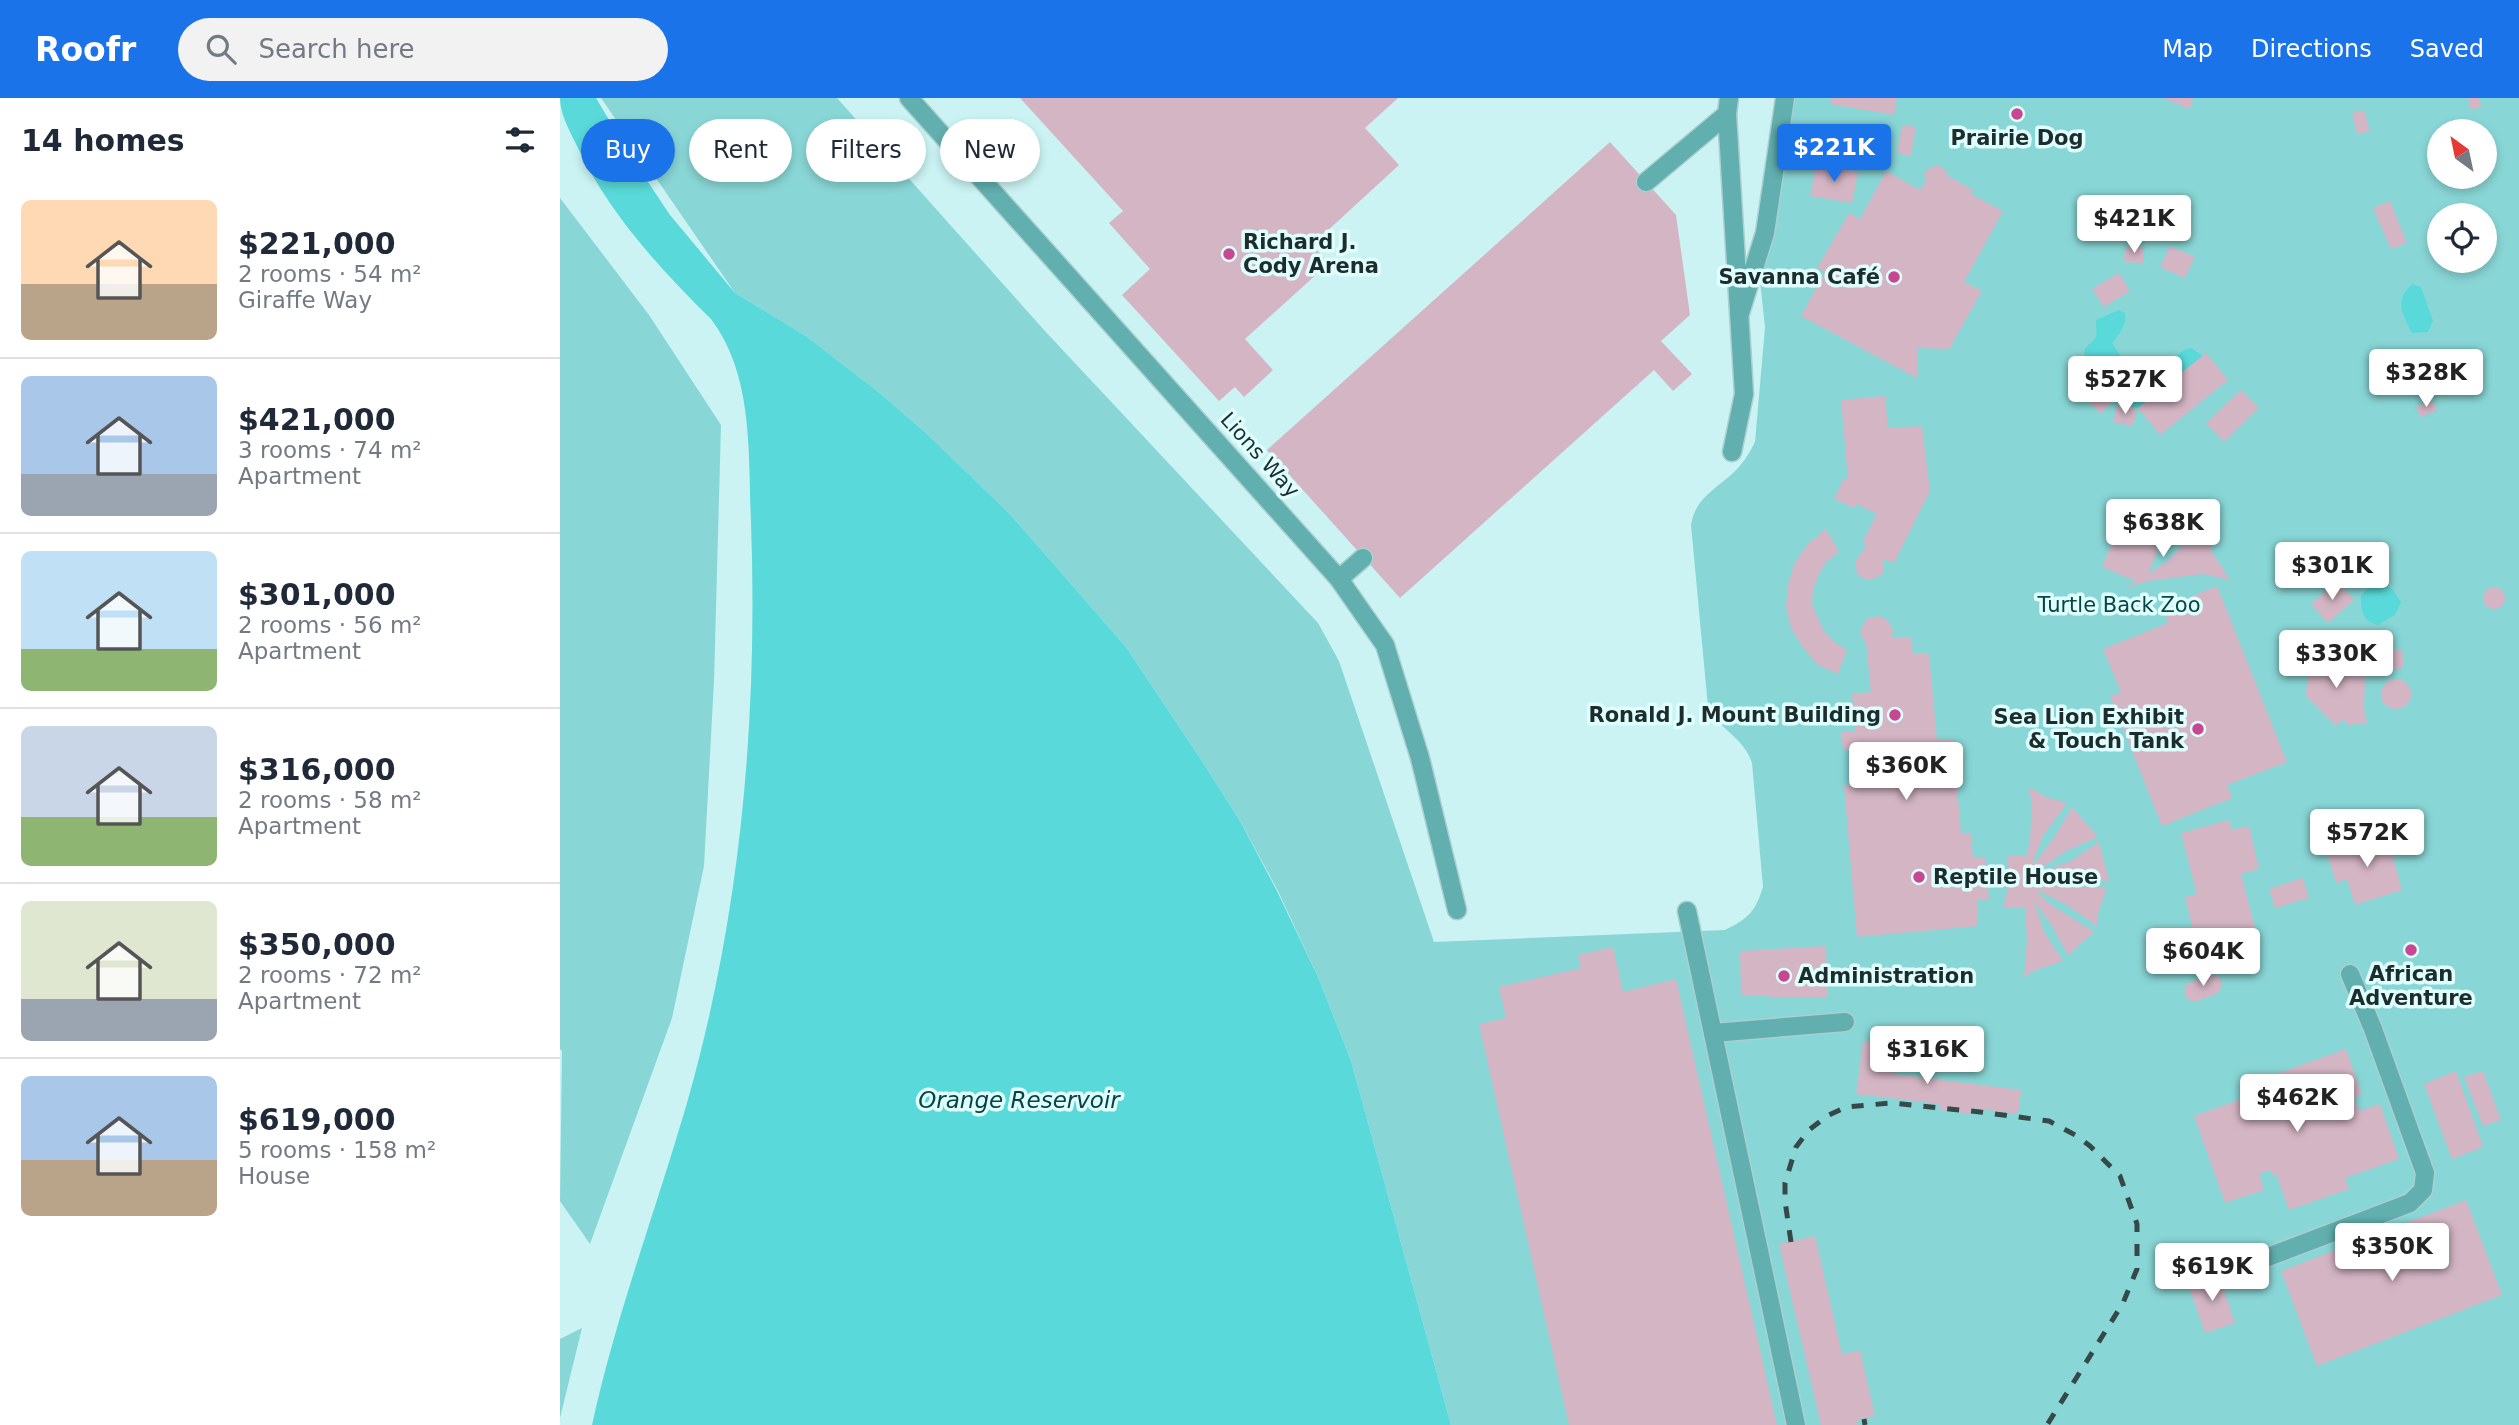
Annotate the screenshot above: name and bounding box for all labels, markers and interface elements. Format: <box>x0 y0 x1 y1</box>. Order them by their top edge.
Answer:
search box <box>178 18 668 81</box>
text: Roofr <box>35 30 136 69</box>
icon: search <box>202 30 240 68</box>
text: Search here <box>258 34 415 64</box>
text: Map <box>2162 35 2213 63</box>
text: Directions <box>2251 35 2372 63</box>
text: Saved <box>2410 35 2484 63</box>
marker: Prairie Dog <box>2009 106 2025 122</box>
chip: Buy <box>581 119 675 182</box>
chip: Rent <box>689 119 792 182</box>
chip: Filters <box>806 119 926 182</box>
chip: New <box>940 119 1040 182</box>
north arrow <box>2427 119 2497 189</box>
map controls <box>2427 119 2497 273</box>
icon: filters <box>501 121 539 159</box>
text: 14 homes <box>21 123 185 158</box>
pin: $221K <box>1785 125 1883 184</box>
place label: Prairie Dog <box>1950 126 2084 150</box>
text: $221K <box>1793 134 1875 160</box>
pin: $421K <box>2085 195 2183 255</box>
button: locate <box>2427 203 2497 273</box>
text: $421K <box>2093 205 2175 231</box>
text: $221,000 <box>238 226 396 261</box>
icon: home <box>77 228 161 312</box>
place label: Richard J. Cody Arena <box>1243 230 1379 278</box>
marker: Richard J. Cody Arena <box>1221 246 1237 262</box>
text: 2 rooms · 54 m² <box>238 261 422 287</box>
place label: Savanna Café <box>1719 265 1880 289</box>
marker: Savanna Café <box>1886 269 1902 285</box>
text: Giraffe Way <box>238 287 372 313</box>
pin: $328K <box>2377 350 2475 409</box>
pin: $527K <box>2076 356 2174 416</box>
text: $328K <box>2385 359 2467 385</box>
text: $527K <box>2084 366 2166 392</box>
text: $421,000 <box>238 402 396 437</box>
icon: home <box>77 404 161 488</box>
street label: Lions Way <box>1216 408 1304 502</box>
text: 3 rooms · 74 m² <box>238 437 422 463</box>
text: Apartment <box>238 463 361 489</box>
pin: $638K <box>2114 500 2212 559</box>
text: $638K <box>2122 509 2204 535</box>
pin: $301K <box>2283 542 2381 602</box>
text: $301K <box>2291 552 2373 578</box>
text: $301,000 <box>238 577 396 612</box>
icon: home <box>77 579 161 663</box>
park label: Turtle Back Zoo <box>2037 593 2201 617</box>
text: 2 rooms · 56 m² <box>238 612 422 638</box>
pin: $330K <box>2287 630 2385 690</box>
text: Apartment <box>238 638 361 664</box>
text: $330K <box>2295 640 2377 666</box>
place label: Ronald J. Mount Building <box>1588 703 1881 727</box>
place label: Sea Lion Exhibit & Touch Tank <box>1994 705 2185 753</box>
marker: Ronald J. Mount Building <box>1887 707 1903 723</box>
marker: Sea Lion Exhibit & Touch Tank <box>2190 721 2206 737</box>
pin: $360K <box>1857 742 1955 802</box>
text: $316,000 <box>238 752 396 787</box>
text: $360K <box>1865 752 1947 778</box>
icon: home <box>77 754 161 838</box>
text: 2 rooms · 58 m² <box>238 787 422 813</box>
pin: $572K <box>2318 810 2416 869</box>
text: Apartment <box>238 813 361 839</box>
text: $572K <box>2326 819 2408 845</box>
place label: Reptile House <box>1933 865 2098 889</box>
marker: Reptile House <box>1911 869 1927 885</box>
text: $350,000 <box>238 927 396 962</box>
pin: $604K <box>2154 928 2252 988</box>
icon: home <box>77 929 161 1013</box>
text: $604K <box>2162 938 2244 964</box>
marker: African Adventure <box>2403 942 2419 958</box>
text: 2 rooms · 72 m² <box>238 962 422 988</box>
place label: African Adventure <box>2349 962 2473 1010</box>
place label: Administration <box>1798 964 1974 988</box>
marker: Administration <box>1776 968 1792 984</box>
text: Apartment <box>238 988 361 1014</box>
pin: $316K <box>1878 1026 1976 1086</box>
text: $316K <box>1886 1036 1968 1062</box>
pin: $462K <box>2248 1074 2346 1134</box>
text: $462K <box>2256 1084 2338 1110</box>
water label: Orange Reservoir <box>918 1087 1121 1113</box>
text: $619,000 <box>238 1102 396 1137</box>
icon: home <box>77 1104 161 1188</box>
text: 5 rooms · 158 m² <box>238 1137 436 1163</box>
text: House <box>238 1163 310 1189</box>
pin: $350K <box>2343 1224 2441 1283</box>
text: $350K <box>2351 1233 2433 1259</box>
pin: $619K <box>2163 1244 2261 1303</box>
text: $619K <box>2171 1253 2253 1279</box>

